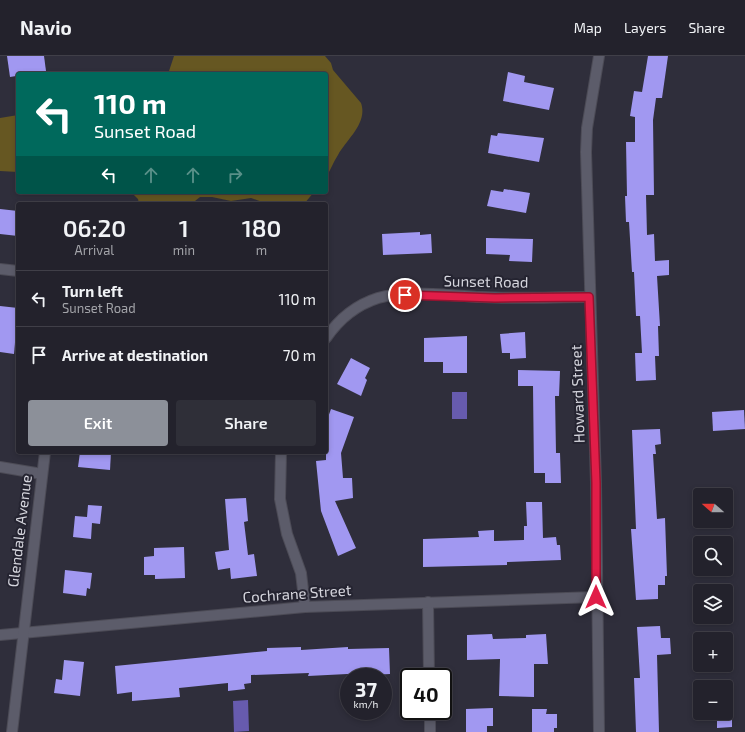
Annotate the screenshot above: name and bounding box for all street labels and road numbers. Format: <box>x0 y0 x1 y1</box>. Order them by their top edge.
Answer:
street label: Sunset Road <box>443 271 529 291</box>
street label: Howard Street <box>566 344 588 444</box>
street label: Glendale Avenue <box>3 474 35 588</box>
street label: Cochrane Street <box>242 580 352 606</box>

